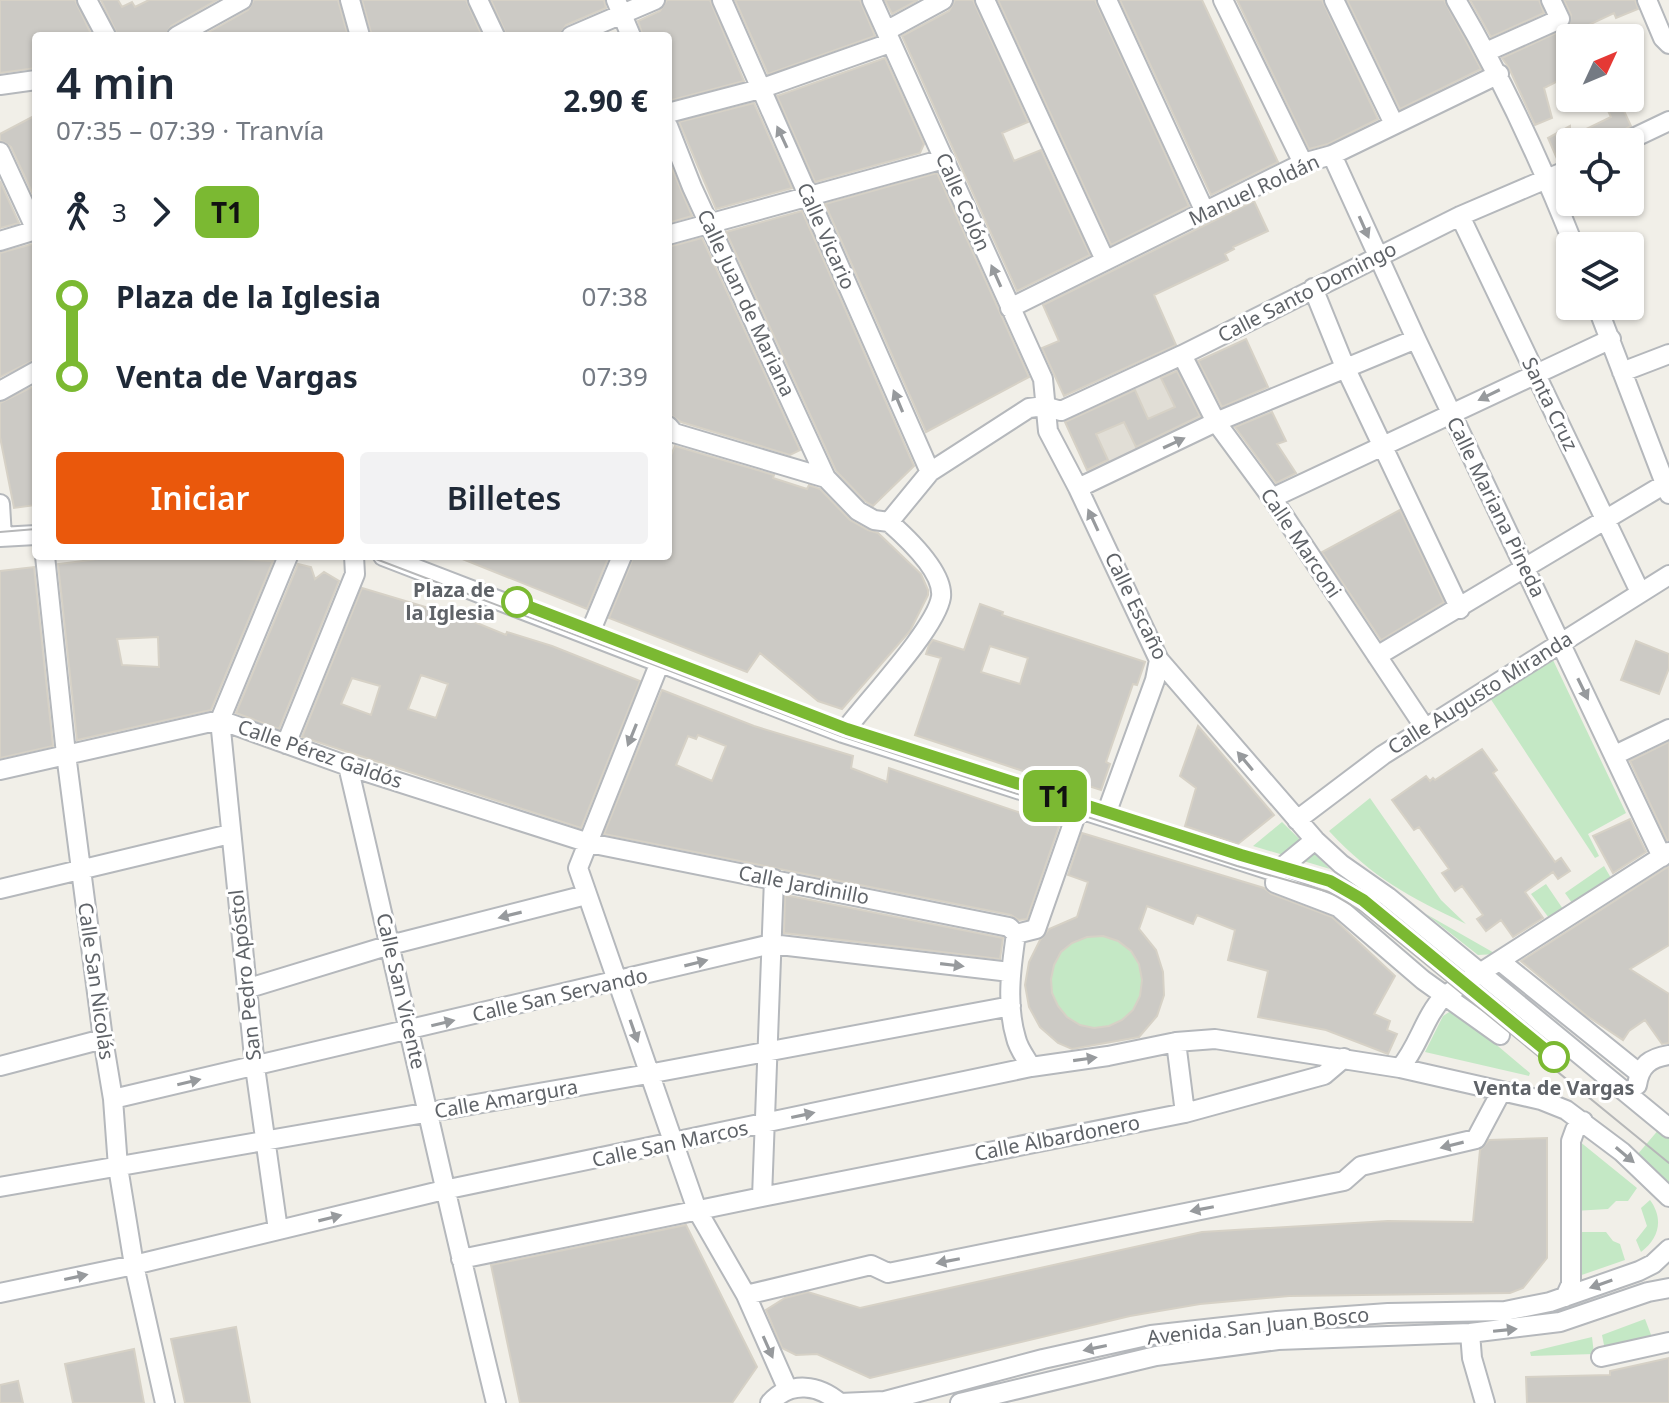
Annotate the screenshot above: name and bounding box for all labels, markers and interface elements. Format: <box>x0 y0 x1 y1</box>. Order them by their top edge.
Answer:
north arrow <box>1556 24 1644 112</box>
map controls <box>1556 24 1644 320</box>
text: 4 min <box>56 52 175 112</box>
text: 2.90 € <box>563 80 648 121</box>
text: 07:35 – 07:39 · Tranvía <box>56 112 324 148</box>
one-way arrow <box>775 125 789 149</box>
button: locate <box>1556 128 1644 216</box>
street label: Manuel Roldán <box>1184 147 1324 232</box>
street label: Calle Colón <box>930 148 997 255</box>
street label: Calle Vicario <box>791 178 862 293</box>
icon: walk <box>56 190 100 234</box>
icon: forward <box>139 190 183 234</box>
text: T1 <box>211 193 243 231</box>
text: 3 <box>112 194 127 230</box>
street label: Calle Juan de Mariana <box>691 205 802 401</box>
one-way arrow <box>1357 215 1371 238</box>
button: layers <box>1556 232 1644 320</box>
street label: Calle Santo Domingo <box>1213 235 1401 348</box>
one-way arrow <box>989 264 1003 287</box>
text: Plaza de la Iglesia <box>116 276 381 317</box>
text: 07:38 <box>582 278 648 314</box>
street label: Santa Cruz <box>1516 353 1585 455</box>
text: Venta de Vargas <box>116 356 358 397</box>
text: 07:39 <box>582 358 648 394</box>
one-way arrow <box>1477 388 1500 402</box>
one-way arrow <box>892 389 905 412</box>
street label: Calle Mariana Pineda <box>1441 412 1552 602</box>
one-way arrow <box>1162 436 1185 450</box>
button: Iniciar <box>56 452 344 544</box>
button: Billetes <box>360 452 648 544</box>
street label: Calle Marconi <box>1255 482 1348 603</box>
one-way arrow <box>1086 508 1100 531</box>
street label: Calle Escaño <box>1099 547 1174 664</box>
place label: Plaza de la Iglesia <box>406 576 495 626</box>
marker: Plaza de la Iglesia <box>502 587 532 617</box>
street label: Calle Augusto Miranda <box>1382 625 1577 760</box>
one-way arrow <box>1576 678 1590 701</box>
street label: Calle Pérez Galdós <box>234 713 406 794</box>
one-way arrow <box>625 723 638 747</box>
one-way arrow <box>1237 752 1254 772</box>
line badge: T1 <box>1019 770 1091 822</box>
text: T1 <box>1039 777 1071 815</box>
street label: Calle Jardinillo <box>736 859 872 910</box>
street label: San Pedro Apóstol <box>222 888 267 1062</box>
street label: Calle San Nicolás <box>72 901 121 1061</box>
one-way arrow <box>497 909 522 921</box>
street label: Calle San Vicente <box>370 910 433 1072</box>
one-way arrow <box>683 956 708 968</box>
one-way arrow <box>940 959 965 972</box>
street label: Calle San Servando <box>470 961 650 1028</box>
one-way arrow <box>430 1016 455 1029</box>
one-way arrow <box>628 1019 640 1043</box>
marker: Venta de Vargas <box>1539 1042 1569 1072</box>
one-way arrow <box>1073 1053 1098 1066</box>
street label: Calle Amargura <box>432 1073 580 1124</box>
place label: Venta de Vargas <box>1473 1074 1635 1101</box>
one-way arrow <box>177 1075 202 1088</box>
one-way arrow <box>790 1108 815 1121</box>
street label: Calle Albardonero <box>972 1108 1142 1167</box>
street label: Calle San Marcos <box>589 1114 750 1173</box>
one-way arrow <box>1439 1139 1464 1151</box>
one-way arrow <box>1615 1146 1635 1163</box>
one-way arrow <box>1190 1204 1215 1216</box>
one-way arrow <box>317 1211 342 1224</box>
one-way arrow <box>935 1255 960 1267</box>
one-way arrow <box>64 1270 89 1283</box>
one-way arrow <box>1588 1279 1612 1291</box>
street label: Avenida San Juan Bosco <box>1146 1300 1370 1351</box>
one-way arrow <box>1493 1323 1518 1336</box>
one-way arrow <box>762 1335 775 1358</box>
one-way arrow <box>1082 1342 1107 1355</box>

